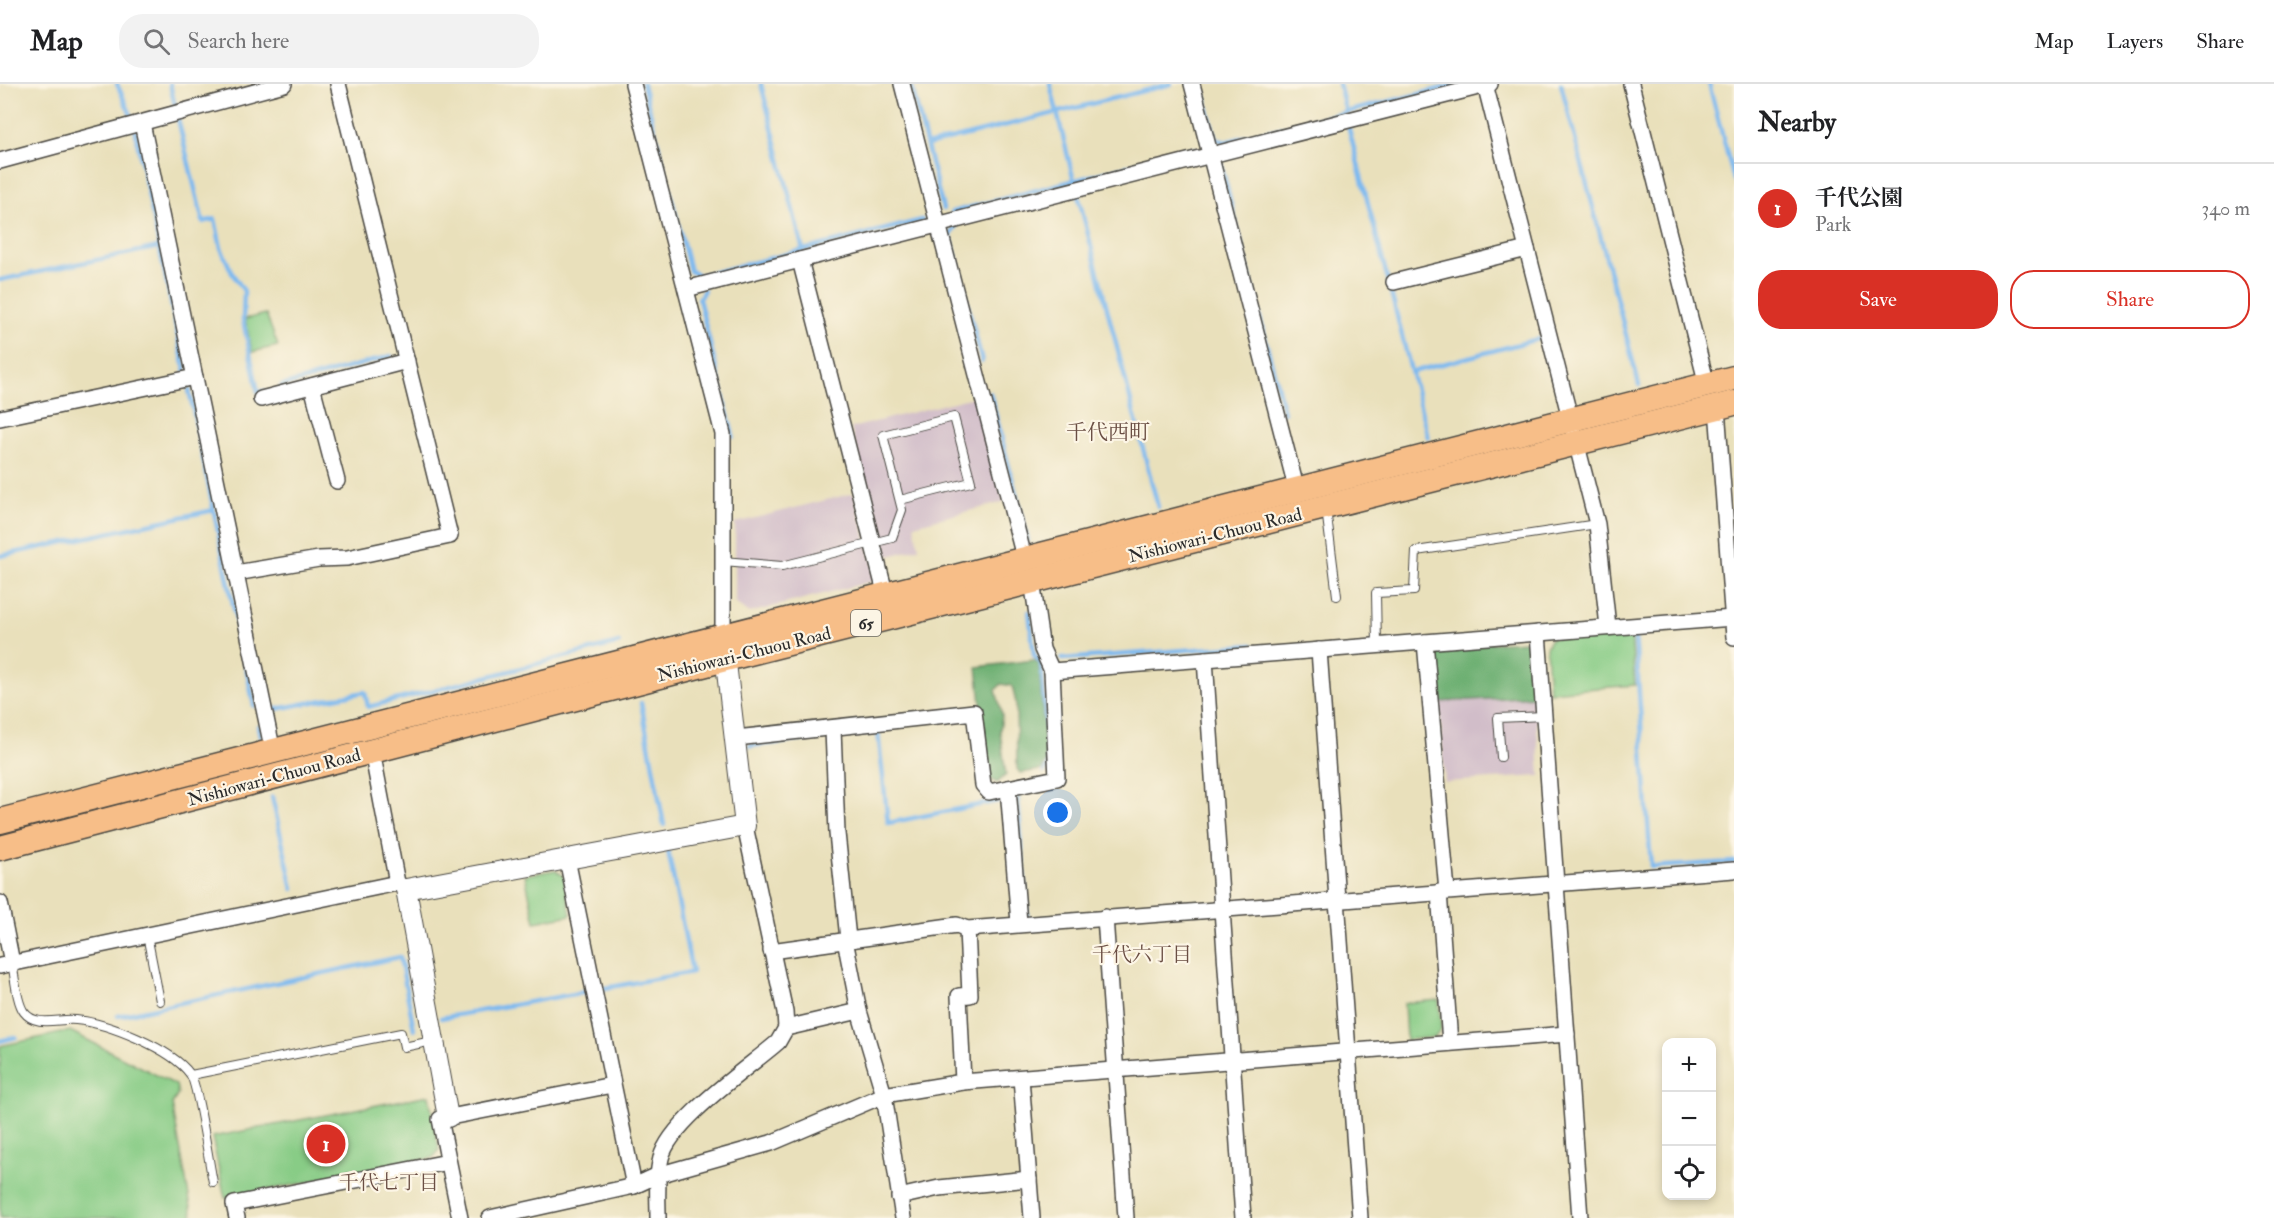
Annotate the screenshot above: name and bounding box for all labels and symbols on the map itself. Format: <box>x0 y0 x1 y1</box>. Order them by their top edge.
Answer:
district label: 千代西町 <box>1066 419 1150 446</box>
street label: Nishiowari-Chuou Road <box>1126 503 1305 568</box>
road number: 65 <box>851 610 881 636</box>
street label: Nishiowari-Chuou Road <box>655 622 834 687</box>
street label: Nishiowari-Chuou Road <box>185 743 363 812</box>
your location <box>1043 798 1072 827</box>
district label: 千代六丁目 <box>1092 942 1192 967</box>
pin: 1 <box>306 1122 346 1166</box>
district label: 千代七丁目 <box>339 1170 439 1195</box>

